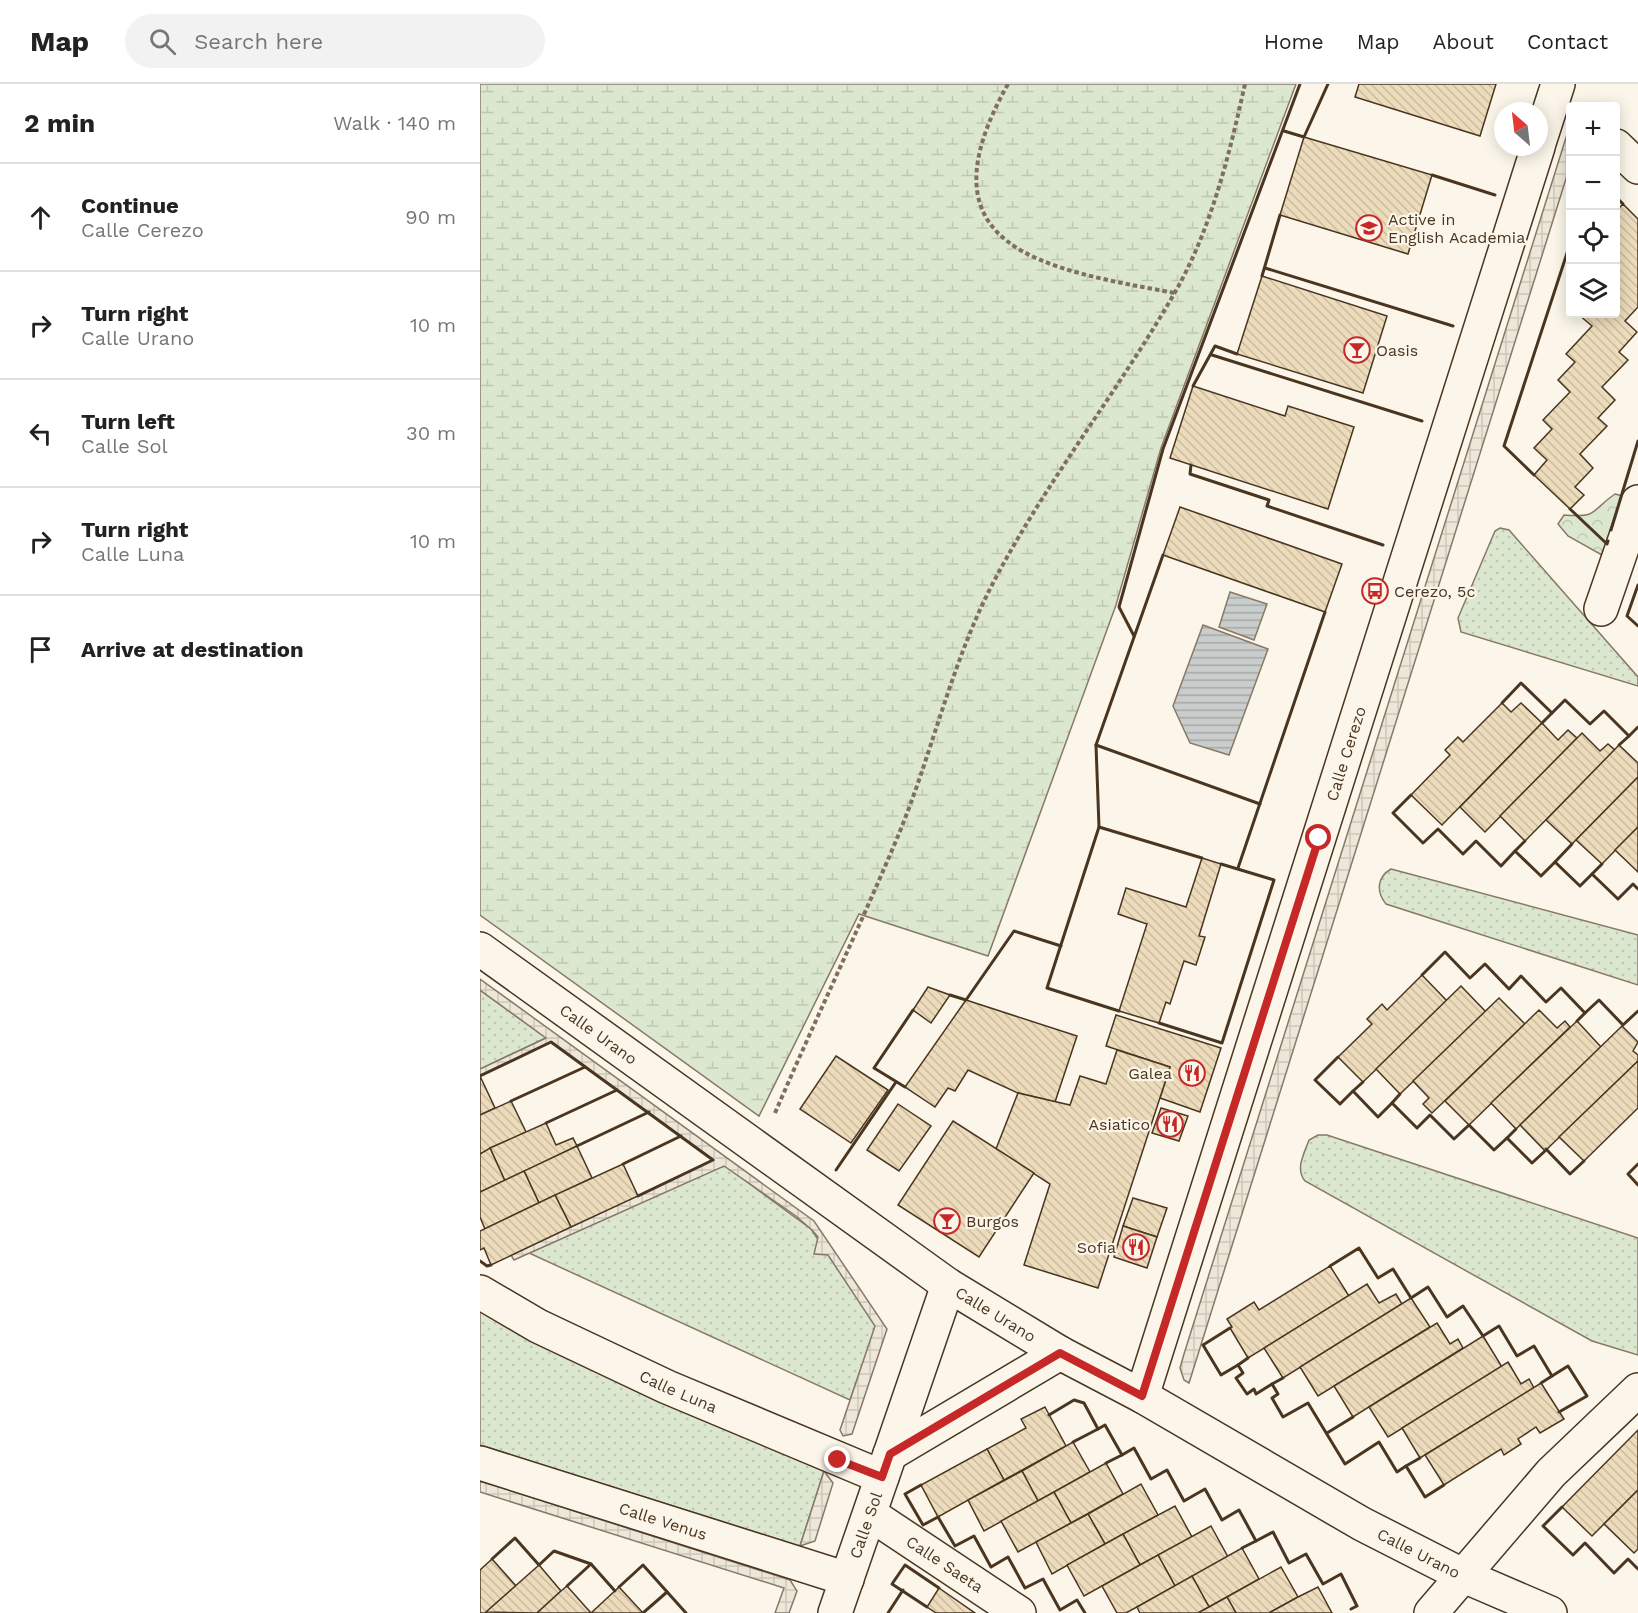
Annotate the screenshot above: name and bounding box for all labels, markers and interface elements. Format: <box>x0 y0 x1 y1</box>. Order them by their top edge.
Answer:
search box <box>125 14 545 68</box>
text: Map <box>30 25 89 58</box>
icon: search <box>146 25 179 58</box>
text: Search here <box>194 29 323 54</box>
text: Home <box>1264 29 1324 54</box>
text: Map <box>1357 29 1400 54</box>
text: About <box>1433 29 1494 54</box>
text: Contact <box>1527 29 1608 54</box>
north arrow <box>1494 102 1548 156</box>
map controls <box>1566 102 1620 318</box>
button: + <box>1566 102 1620 156</box>
text: 2 min <box>24 108 95 138</box>
text: Walk · 140 m <box>333 111 456 135</box>
button: − <box>1566 156 1620 210</box>
text: Continue <box>81 193 179 218</box>
icon: ahead <box>24 201 57 234</box>
text: 90 m <box>405 205 456 229</box>
place label: Active in English Academia <box>1388 210 1525 247</box>
button: locate <box>1566 210 1620 264</box>
school or university icon: Active in English Academia <box>1354 213 1384 243</box>
text: Calle Cerezo <box>81 218 204 242</box>
button: layers <box>1566 264 1620 318</box>
text: Turn right <box>81 301 188 326</box>
icon: right <box>24 309 57 342</box>
text: 10 m <box>410 313 456 337</box>
text: Calle Urano <box>81 326 194 350</box>
bar icon: Oasis <box>1342 335 1372 365</box>
place label: Oasis <box>1376 341 1418 360</box>
text: Turn left <box>81 409 175 434</box>
icon: left <box>24 417 57 450</box>
text: 30 m <box>406 421 456 445</box>
text: Calle Sol <box>81 434 168 458</box>
text: Turn right <box>81 517 188 542</box>
icon: right <box>24 525 57 558</box>
text: 10 m <box>410 529 456 553</box>
text: Calle Luna <box>81 542 184 566</box>
bus stop icon: Cerezo, 5c <box>1360 576 1390 606</box>
place label: Cerezo, 5c <box>1394 582 1475 601</box>
icon: arrive <box>24 633 57 666</box>
text: Arrive at destination <box>81 637 304 662</box>
street label: Calle Cerezo <box>1322 704 1370 803</box>
route start <box>1305 824 1331 850</box>
street label: Calle Urano <box>556 1000 641 1068</box>
restaurant icon: Galea <box>1177 1058 1207 1088</box>
place label: Galea <box>1128 1064 1172 1083</box>
restaurant icon: Asiatico <box>1155 1109 1185 1139</box>
place label: Asiatico <box>1089 1115 1150 1134</box>
bar icon: Burgos <box>932 1206 962 1236</box>
place label: Burgos <box>966 1212 1019 1231</box>
restaurant icon: Sofia <box>1121 1232 1151 1262</box>
place label: Sofia <box>1077 1238 1116 1257</box>
street label: Calle Urano <box>952 1282 1039 1346</box>
street label: Calle Luna <box>636 1366 720 1416</box>
route end <box>824 1446 850 1472</box>
street label: Calle Sol <box>845 1489 886 1561</box>
street label: Calle Venus <box>617 1498 709 1544</box>
street label: Calle Urano <box>1374 1524 1463 1582</box>
street label: Calle Saeta <box>903 1531 987 1596</box>

